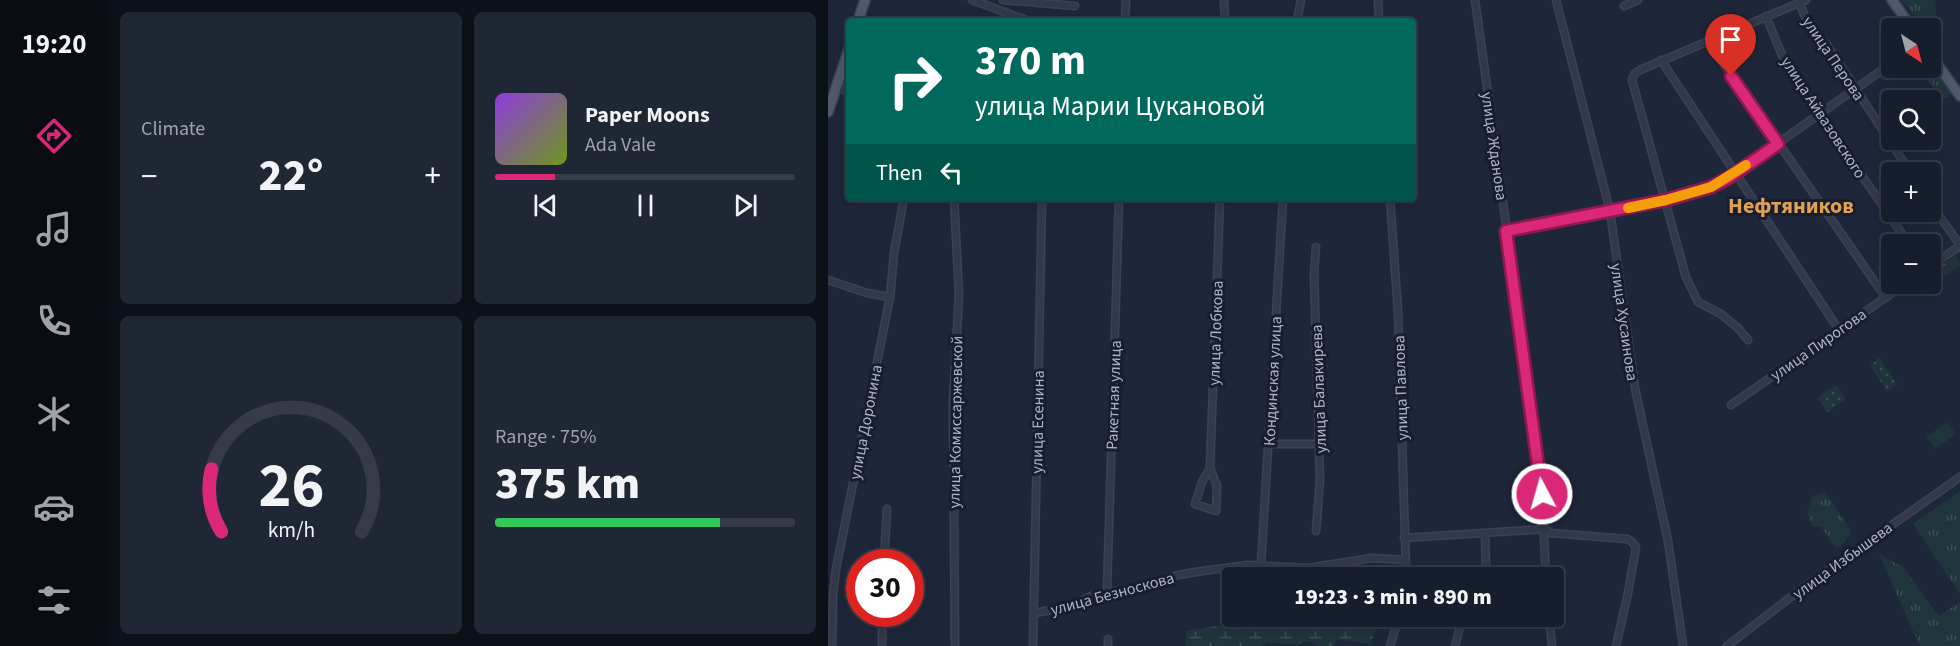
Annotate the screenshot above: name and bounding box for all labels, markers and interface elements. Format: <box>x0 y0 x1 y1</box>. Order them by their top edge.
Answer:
street label: улица Перова <box>1797 12 1869 105</box>
pin <box>1705 14 1756 76</box>
north arrow <box>1881 18 1941 78</box>
map controls <box>1881 18 1941 294</box>
icon: arrive <box>1714 23 1747 56</box>
text: 19:20 <box>21 25 87 64</box>
text: 370 m <box>975 31 1086 91</box>
icon: right <box>876 42 954 120</box>
street label: улица Айвазовского <box>1775 52 1871 183</box>
text: улица Марии Цукановой <box>975 87 1266 126</box>
button: search <box>1881 90 1941 150</box>
street label: улица Жданова <box>1476 91 1513 202</box>
text: Paper Moons <box>585 99 710 131</box>
icon: directions <box>33 115 75 157</box>
text: Climate <box>141 115 205 143</box>
text: Ada Vale <box>585 131 656 159</box>
text: 22° <box>259 144 323 208</box>
text: − <box>141 153 157 200</box>
text: + <box>425 153 441 200</box>
icon: left <box>935 156 968 189</box>
text: Then <box>876 157 923 189</box>
button: + <box>1881 162 1941 222</box>
icon: previous <box>529 189 562 222</box>
icon: pause <box>629 189 662 222</box>
icon: next <box>729 189 762 222</box>
district label: Нефтяников <box>1728 190 1854 222</box>
icon: music <box>33 208 75 250</box>
button: − <box>1881 234 1941 294</box>
street label: улица Хусаинова <box>1605 262 1643 382</box>
street label: улица Лобкова <box>1203 280 1229 386</box>
icon: phone <box>33 300 75 342</box>
street label: улица Пирогова <box>1766 303 1871 386</box>
street label: Кондинская улица <box>1259 316 1287 446</box>
street label: улица Балакирева <box>1306 324 1332 454</box>
street label: улица Павлова <box>1388 335 1414 441</box>
street label: улица Комиссаржевской <box>943 336 969 509</box>
street label: Ракетная улица <box>1101 340 1127 450</box>
street label: улица Доронина <box>844 363 888 482</box>
street label: улица Есенина <box>1026 370 1050 474</box>
icon: climate <box>33 393 75 435</box>
text: Range · 75% <box>495 423 596 451</box>
text: 26 <box>258 442 324 531</box>
text: 375 km <box>495 452 640 516</box>
position arrow <box>1510 462 1574 526</box>
icon: car <box>33 486 75 528</box>
text: km/h <box>267 515 315 546</box>
street label: улица Избышева <box>1788 517 1897 605</box>
speed limit sign: 30 <box>846 549 924 627</box>
street label: улица Безноскова <box>1048 567 1177 621</box>
icon: filters <box>33 579 75 621</box>
text: 19:23 · 3 min · 890 m <box>1294 581 1492 613</box>

